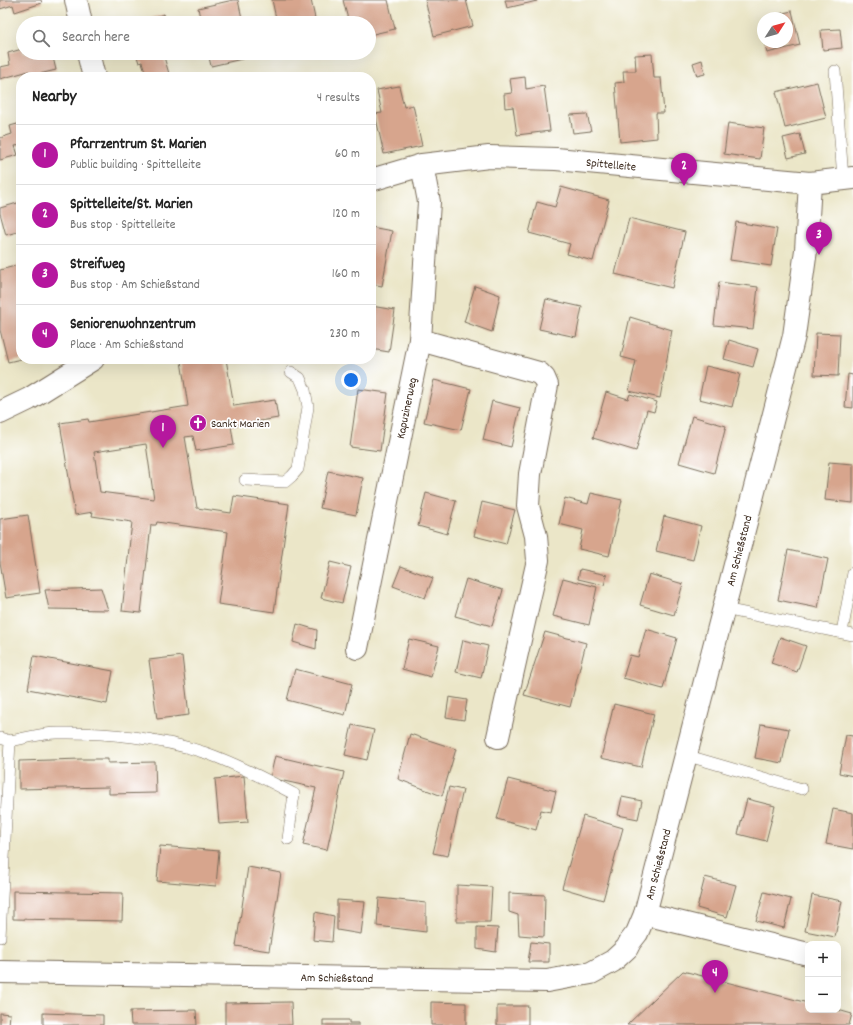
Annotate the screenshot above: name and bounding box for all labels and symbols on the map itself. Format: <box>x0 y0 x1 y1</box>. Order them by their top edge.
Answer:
north arrow <box>757 12 793 48</box>
pin: 2 <box>671 153 697 186</box>
street label: Spittelleite <box>585 155 637 177</box>
pin: 3 <box>806 222 832 255</box>
your location <box>341 370 361 390</box>
street label: Kapuzinerweg <box>393 376 422 440</box>
church icon: Sankt Marien <box>188 413 208 433</box>
pin: 1 <box>150 415 176 448</box>
place label: Sankt Marien <box>211 416 270 433</box>
street label: Am Schießstand <box>723 514 757 588</box>
street label: Am Schießstand <box>642 827 677 902</box>
pin: 4 <box>702 960 728 993</box>
street label: Am Schießstand <box>300 970 373 988</box>

